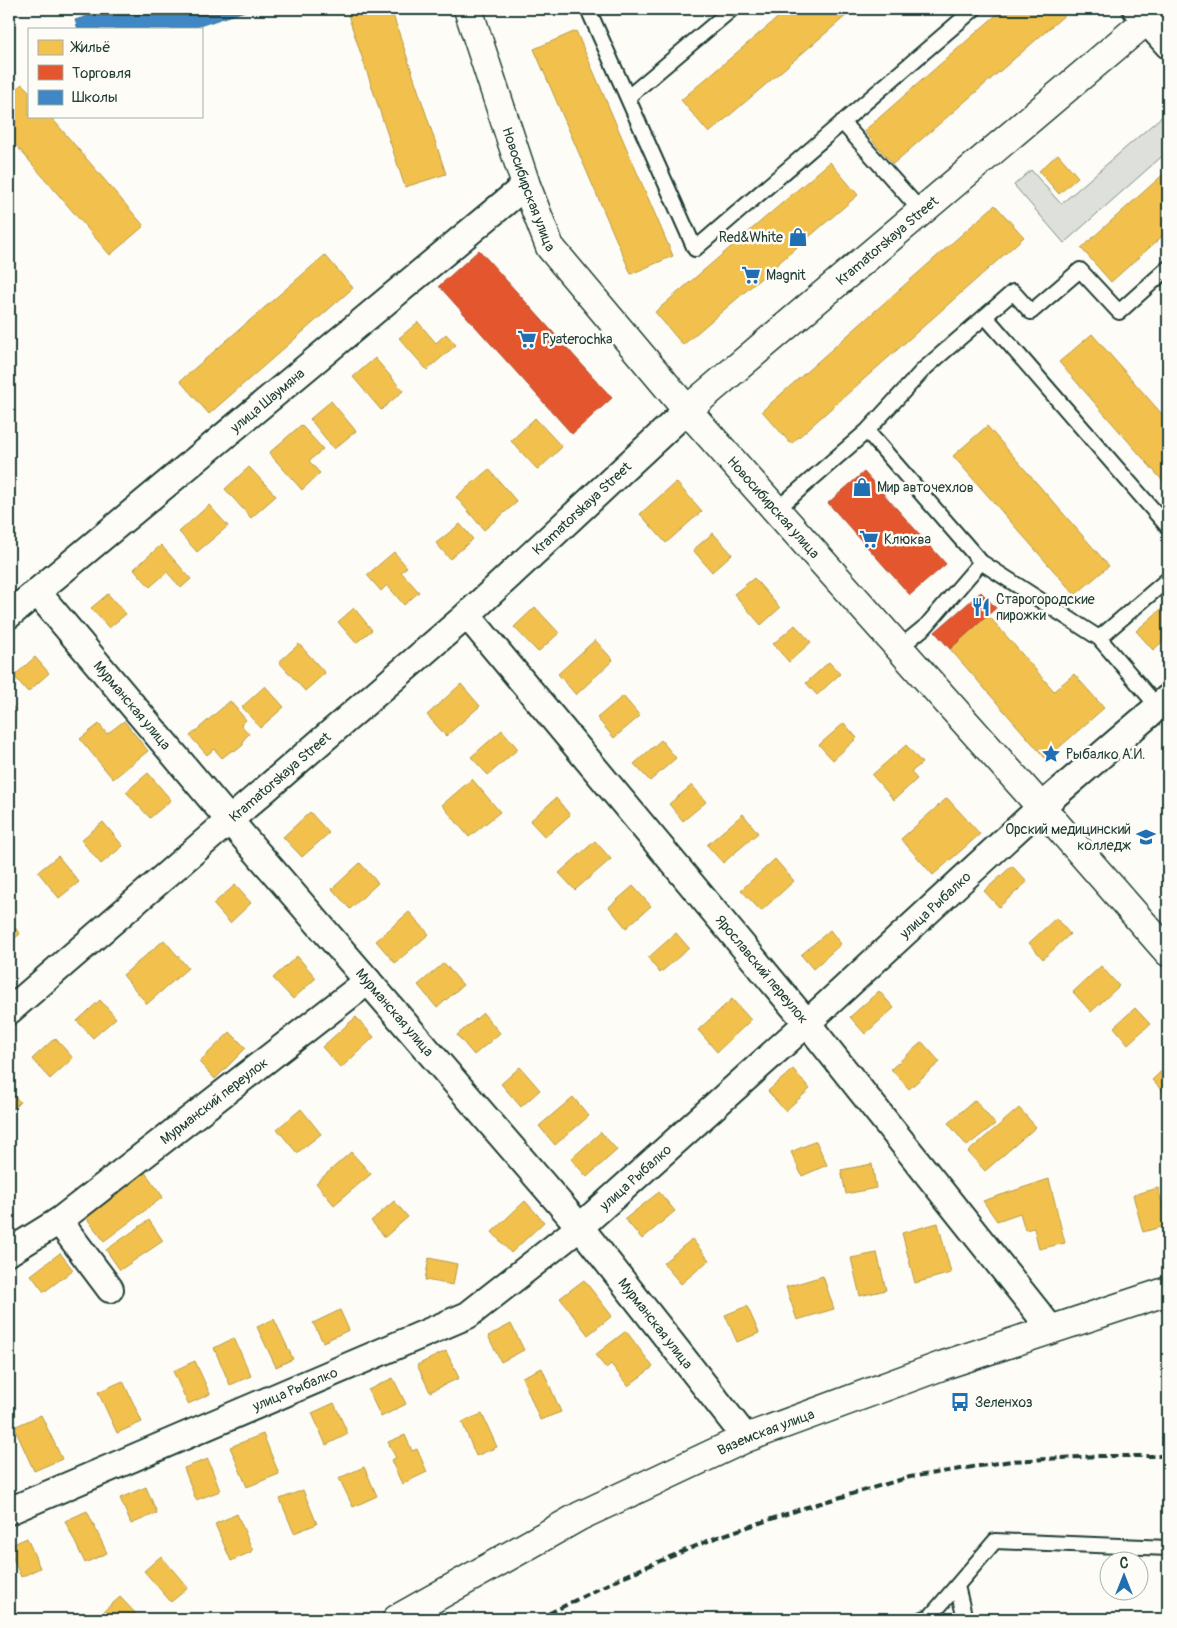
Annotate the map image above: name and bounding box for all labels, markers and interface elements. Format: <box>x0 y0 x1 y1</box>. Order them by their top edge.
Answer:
legend <box>28 28 202 118</box>
text: Жильё <box>70 38 111 57</box>
text: Торговля <box>72 64 131 83</box>
text: Школы <box>72 88 118 107</box>
street label: Новосибирская улица <box>499 125 559 255</box>
street label: Kramatorskaya Street <box>832 192 942 289</box>
shop icon: Red&White <box>787 226 809 248</box>
place label: Red&White <box>719 229 783 246</box>
supermarket icon: Magnit <box>740 264 762 286</box>
place label: Magnit <box>766 267 806 284</box>
supermarket icon: Pyaterochka <box>516 328 538 350</box>
place label: Pyaterochka <box>542 331 613 348</box>
street label: улица Шаумяна <box>226 364 308 436</box>
street label: Новосибирская улица <box>724 453 823 562</box>
street label: Kramatorskaya Street <box>529 458 635 558</box>
shop icon: Мир авточехлов <box>851 476 873 498</box>
place label: Мир авточехлов <box>877 479 974 496</box>
supermarket icon: Клюква <box>858 528 880 550</box>
place label: Клюква <box>884 531 931 548</box>
place label: Старогородские пирожки <box>996 591 1095 624</box>
restaurant icon: Старогородские пирожки <box>970 596 992 618</box>
street label: Мурманская улица <box>90 657 175 753</box>
street label: Kramatorskaya Street <box>226 728 334 825</box>
place icon: Рыбалко А.И. <box>1040 743 1062 765</box>
place label: Рыбалко А.И. <box>1066 746 1145 763</box>
place label: Орский медицинский колледж <box>1005 821 1131 854</box>
school or university icon: Орский медицинский колледж <box>1135 826 1157 848</box>
street label: улица Рыбалко <box>895 867 974 942</box>
street label: Ярославский переулок <box>712 911 812 1027</box>
street label: Мурманская улица <box>352 965 438 1060</box>
street label: Мурманский переулок <box>157 1054 271 1148</box>
street label: улица Рыбалко <box>595 1140 675 1215</box>
street label: Мурманская улица <box>615 1274 697 1372</box>
street label: улица Рыбалко <box>249 1363 340 1415</box>
bus stop icon: Зеленхоз <box>949 1391 971 1413</box>
place label: Зеленхоз <box>975 1394 1033 1411</box>
street label: Вяземская улица <box>714 1405 817 1459</box>
north arrow <box>1100 1550 1150 1600</box>
text: С <box>1120 1555 1129 1572</box>

